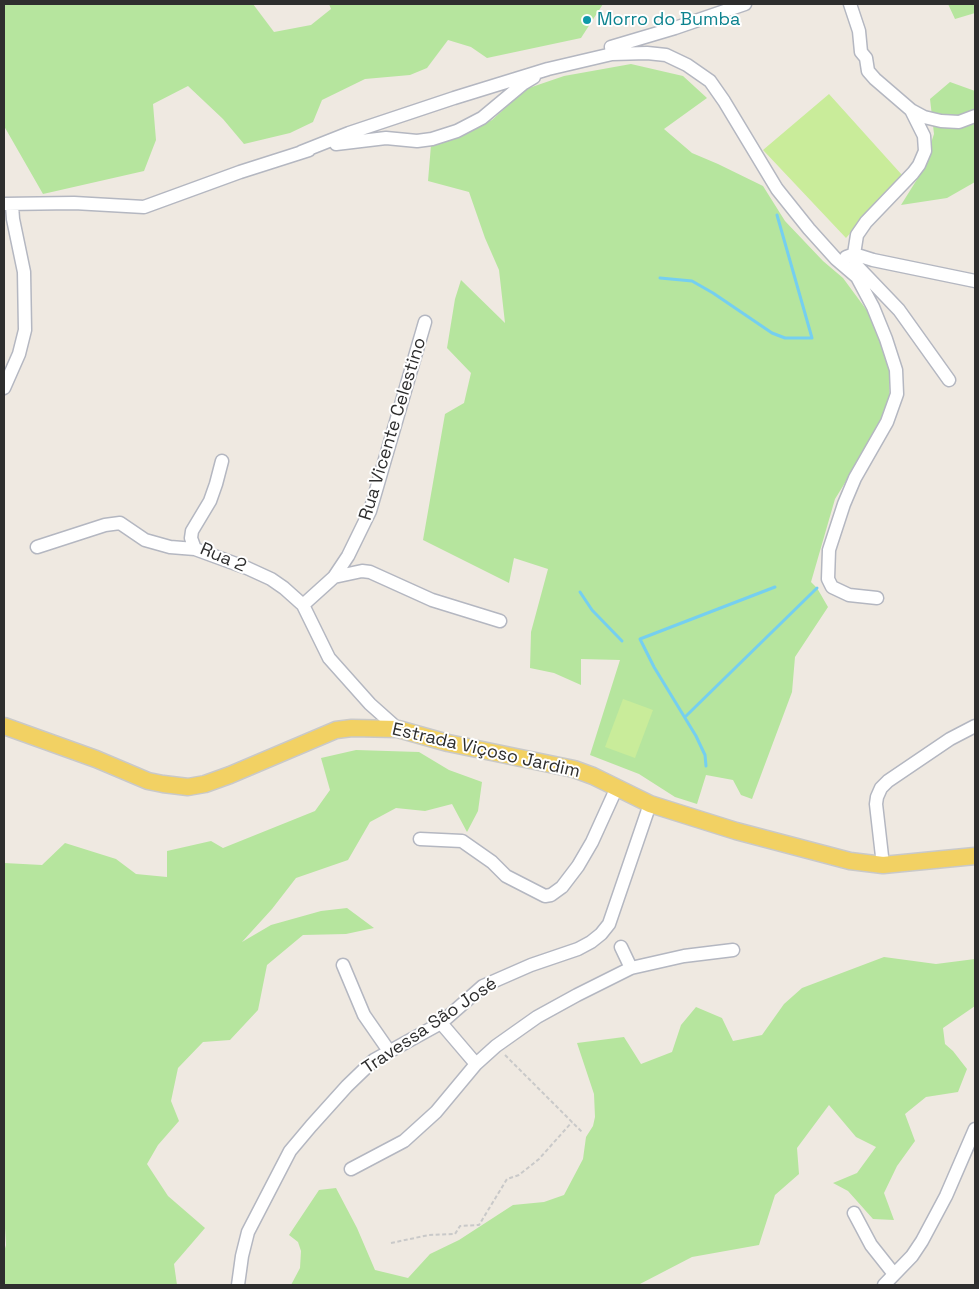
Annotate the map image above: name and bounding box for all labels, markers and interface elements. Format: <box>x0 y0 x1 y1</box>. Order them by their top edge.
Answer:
place label: Morro do Bumba <box>597 9 740 31</box>
marker: Morro do Bumba <box>581 14 593 26</box>
street label: Rua Vicente Celestino <box>355 335 431 523</box>
street label: Rua 2 <box>197 539 249 577</box>
street label: Estrada Viçoso Jardim <box>390 719 582 783</box>
street label: Travessa São José <box>359 973 501 1079</box>

